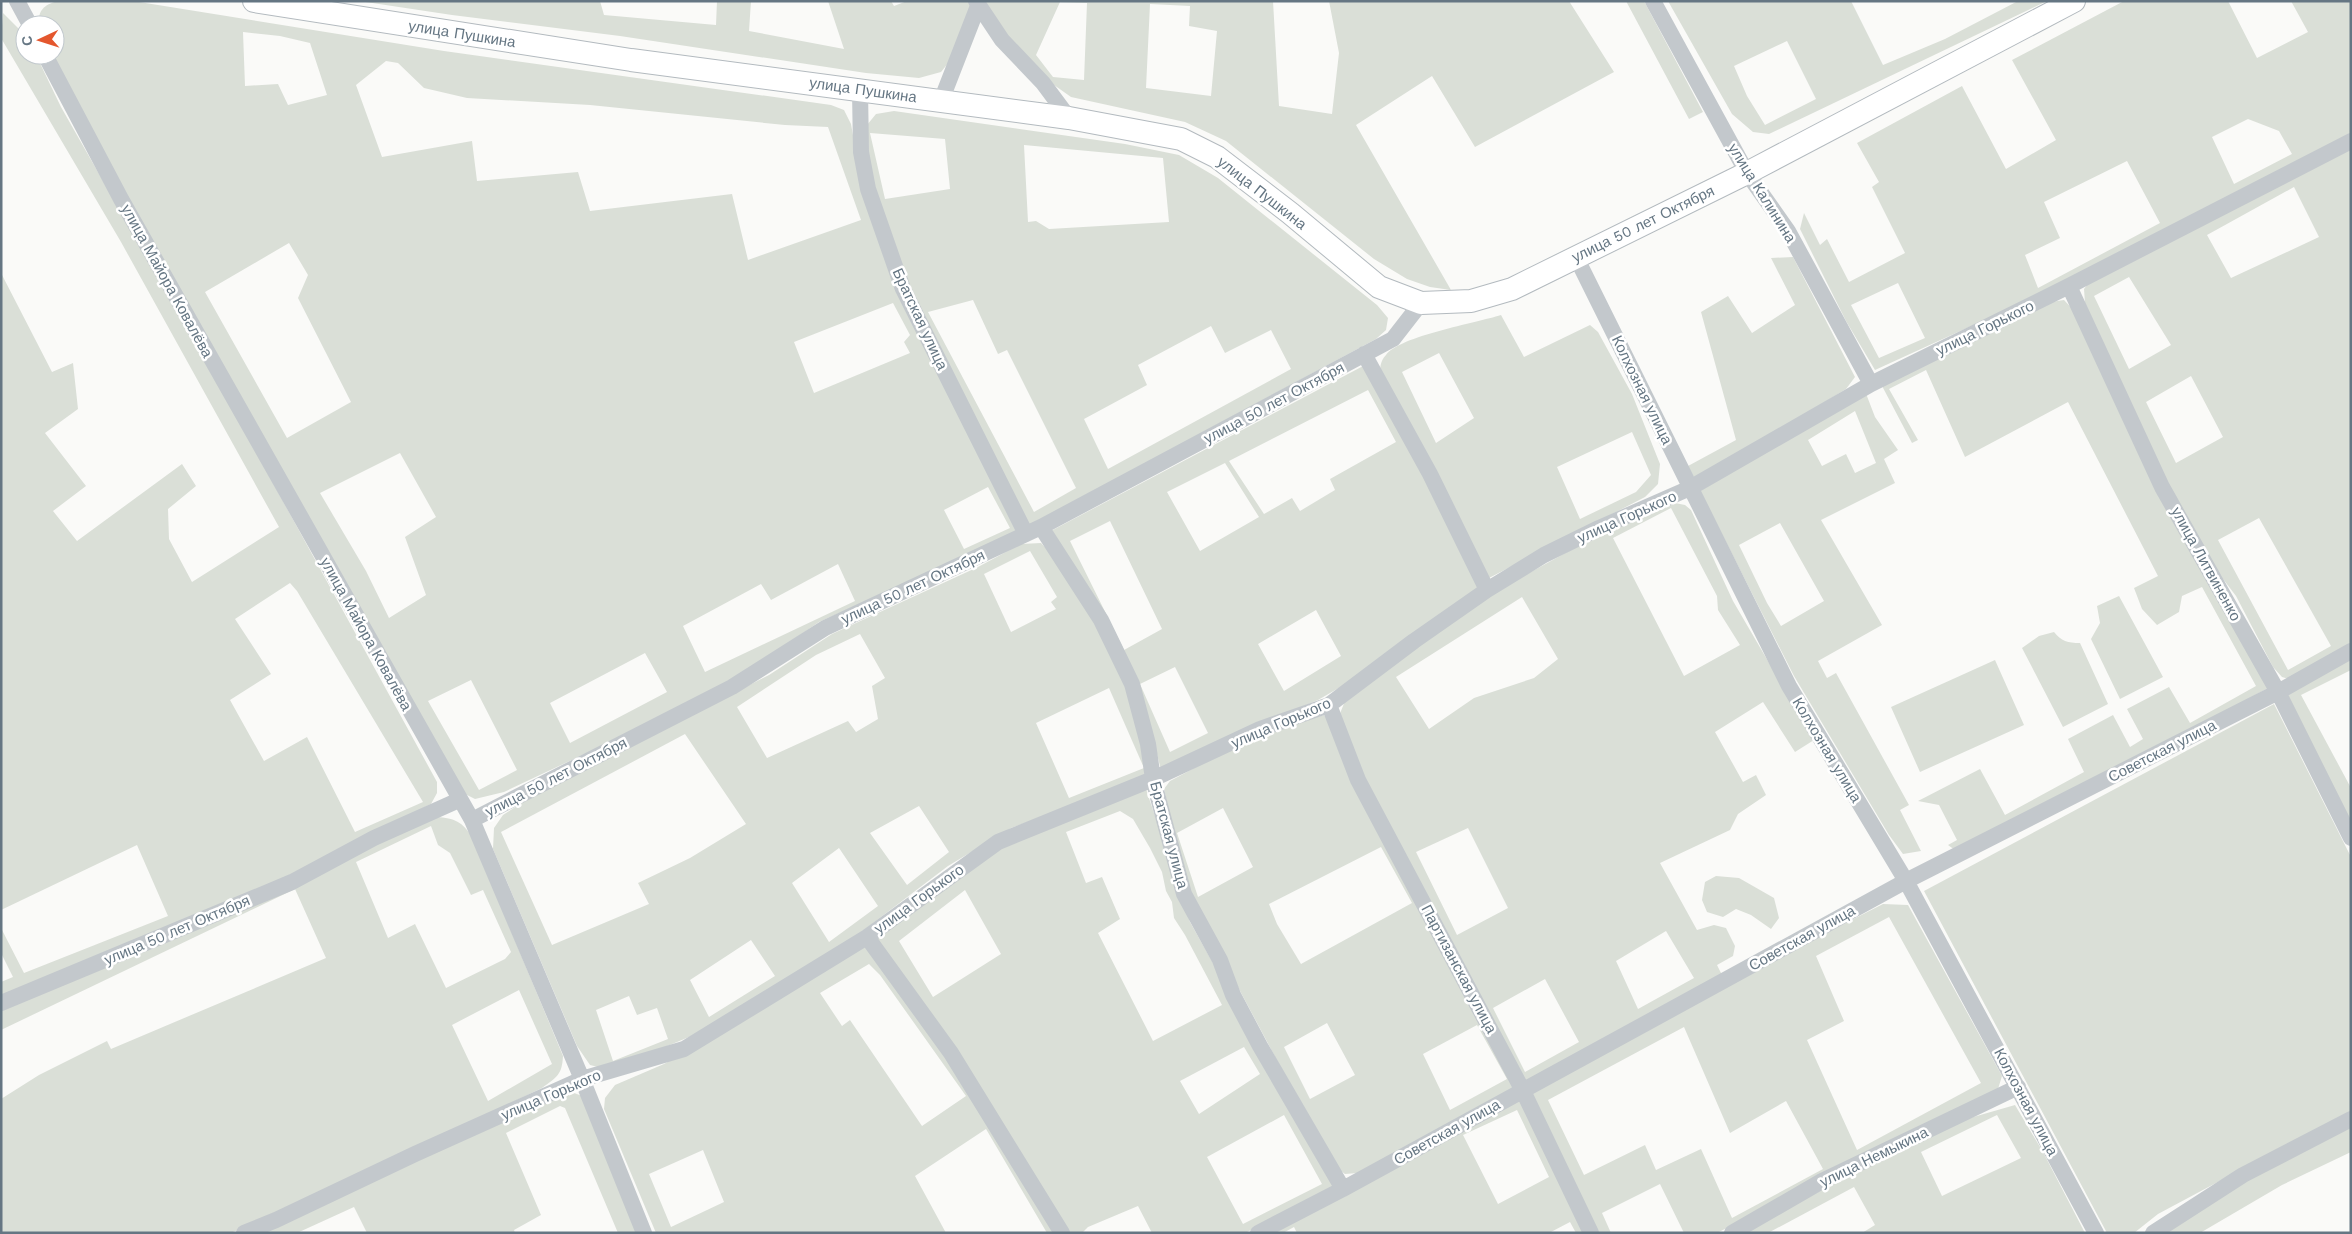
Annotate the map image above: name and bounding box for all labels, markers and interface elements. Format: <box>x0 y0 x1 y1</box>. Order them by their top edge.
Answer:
north arrow <box>15 15 65 65</box>
street label: улица Пушкина <box>407 17 518 51</box>
text: С <box>19 35 35 47</box>
street label: улица Пушкина <box>808 74 918 107</box>
street label: улица Калинина <box>1724 140 1800 247</box>
street label: улица Пушкина <box>1214 153 1311 234</box>
street label: улица 50 лет Октября <box>1569 182 1717 266</box>
street label: улица Майора Ковалёва <box>117 201 217 361</box>
street label: Братская улица <box>889 265 952 373</box>
street label: улица Горького <box>1933 297 2037 359</box>
street label: Колхозная улица <box>1608 333 1676 448</box>
street label: улица 50 лет Октября <box>1201 358 1347 448</box>
street label: улица Горького <box>1575 487 1679 547</box>
street label: улица Литвиненко <box>2167 504 2245 624</box>
street label: улица 50 лет Октября <box>838 546 988 628</box>
street label: улица Майора Ковалёва <box>316 554 416 714</box>
street label: улица Горького <box>1228 694 1334 752</box>
street label: Колхозная улица <box>1789 694 1866 806</box>
street label: Советская улица <box>2105 716 2220 786</box>
street label: улица 50 лет Октября <box>482 733 630 821</box>
street label: Братская улица <box>1146 779 1192 891</box>
street label: улица Горького <box>871 860 967 938</box>
street label: улица 50 лет Октября <box>102 891 252 969</box>
street label: Советская улица <box>1746 901 1859 975</box>
street label: Партизанская улица <box>1417 902 1501 1037</box>
street label: Колхозная улица <box>1990 1045 2062 1159</box>
street label: улица Горького <box>498 1066 604 1124</box>
street label: Советская улица <box>1391 1095 1504 1169</box>
street label: улица Немыкина <box>1817 1123 1932 1191</box>

